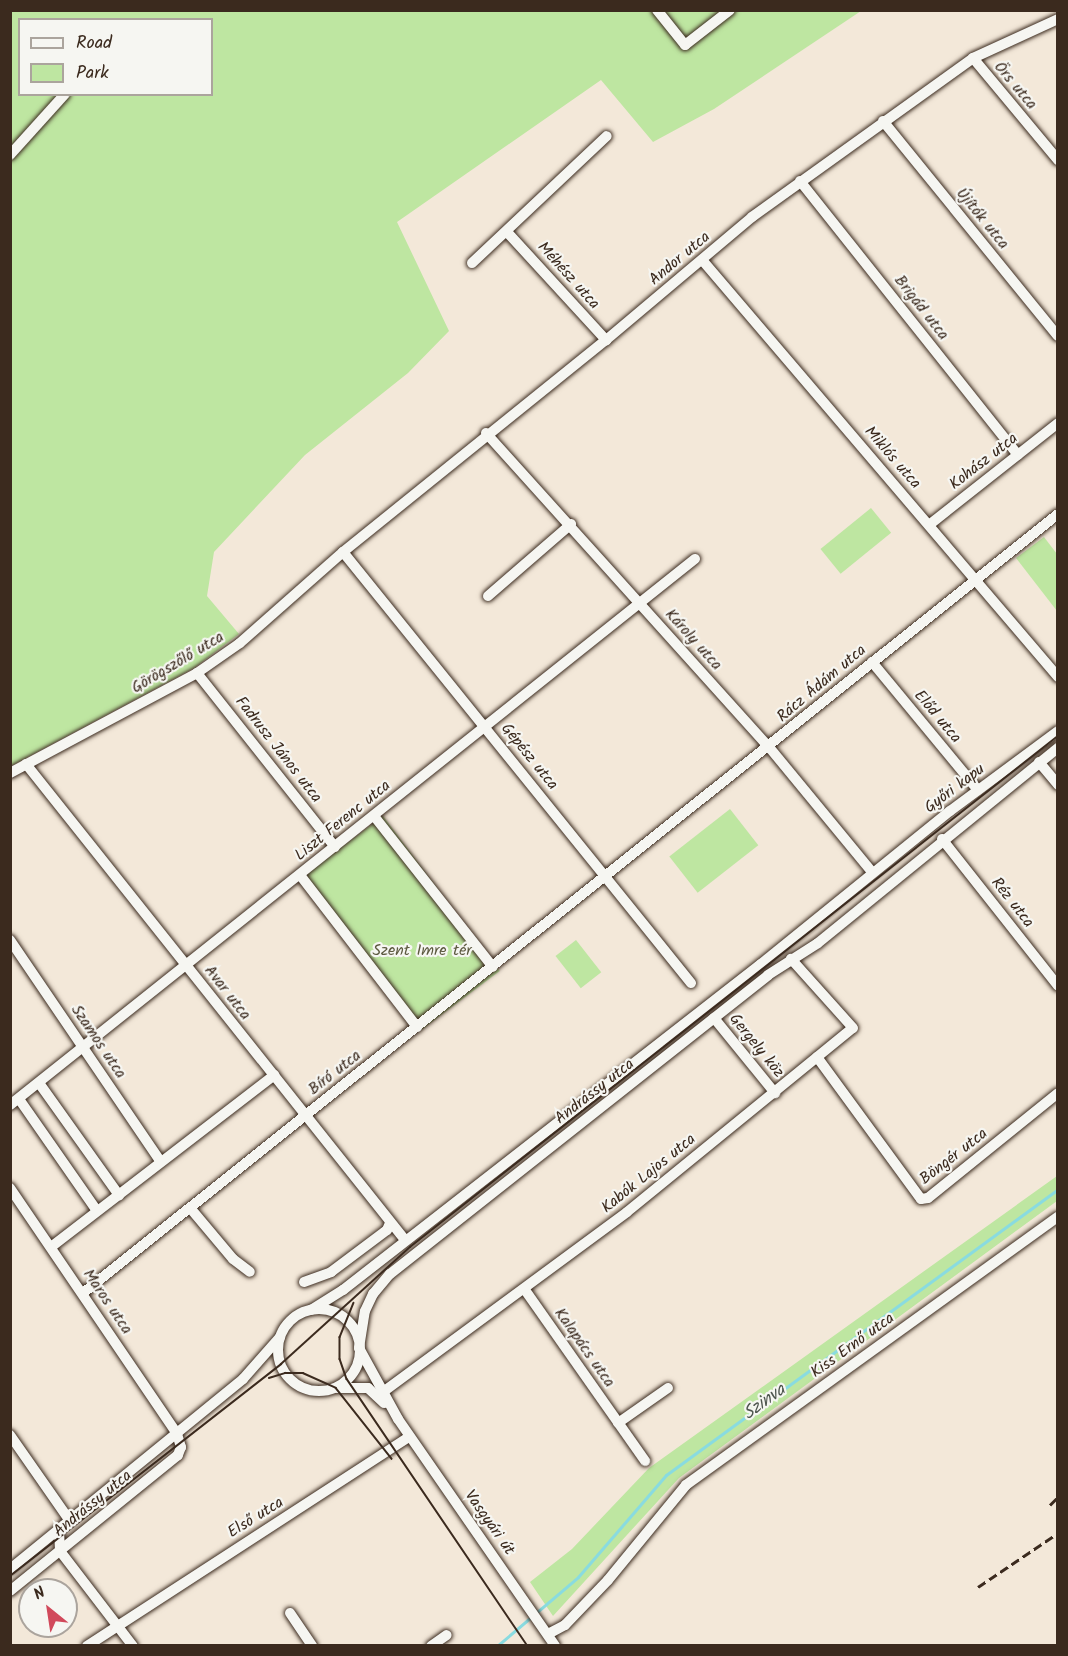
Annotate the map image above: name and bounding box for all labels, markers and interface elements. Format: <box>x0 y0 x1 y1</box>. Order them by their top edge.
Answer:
legend <box>18 18 213 96</box>
text: Road <box>76 29 112 58</box>
street label: Örs utca <box>989 58 1041 114</box>
text: Park <box>76 59 109 88</box>
street label: Újítók utca <box>952 185 1012 253</box>
street label: Andor utca <box>646 228 714 290</box>
street label: Méhész utca <box>533 238 603 314</box>
street label: Brigád utca <box>890 272 952 344</box>
street label: Miklós utca <box>860 423 924 493</box>
street label: Kohász utca <box>946 429 1022 495</box>
street label: Károly utca <box>660 605 726 675</box>
street label: Görögszőlő utca <box>128 628 228 698</box>
street label: Rácz Ádám utca <box>774 641 870 727</box>
street label: Előd utca <box>909 687 965 747</box>
street label: Fadrusz János utca <box>231 693 325 807</box>
street label: Gépész utca <box>496 720 562 794</box>
street label: Győri kapu <box>921 760 989 818</box>
street label: Liszt Ferenc utca <box>291 777 395 865</box>
street label: Réz utca <box>986 874 1038 932</box>
park label: Szent Imre tér <box>373 941 471 961</box>
street label: Avar utca <box>200 962 254 1024</box>
street label: Szamos utca <box>66 1001 130 1083</box>
street label: Gergely köz <box>724 1010 788 1082</box>
street label: Bíró utca <box>305 1047 365 1099</box>
street label: Andrássy utca <box>552 1055 638 1129</box>
street label: Böngér utca <box>916 1125 992 1189</box>
street label: Kabók Lajos utca <box>598 1130 700 1218</box>
street label: Maros utca <box>78 1266 136 1338</box>
street label: Kalapács utca <box>550 1305 618 1391</box>
street label: Kiss Ernő utca <box>807 1309 899 1383</box>
water label: Szinva <box>739 1380 791 1426</box>
street label: Andrássy utca <box>50 1467 136 1541</box>
street label: Vasgyári út <box>460 1487 518 1559</box>
street label: Első utca <box>225 1493 287 1543</box>
north arrow <box>18 1578 78 1638</box>
text: N <box>29 1580 50 1607</box>

